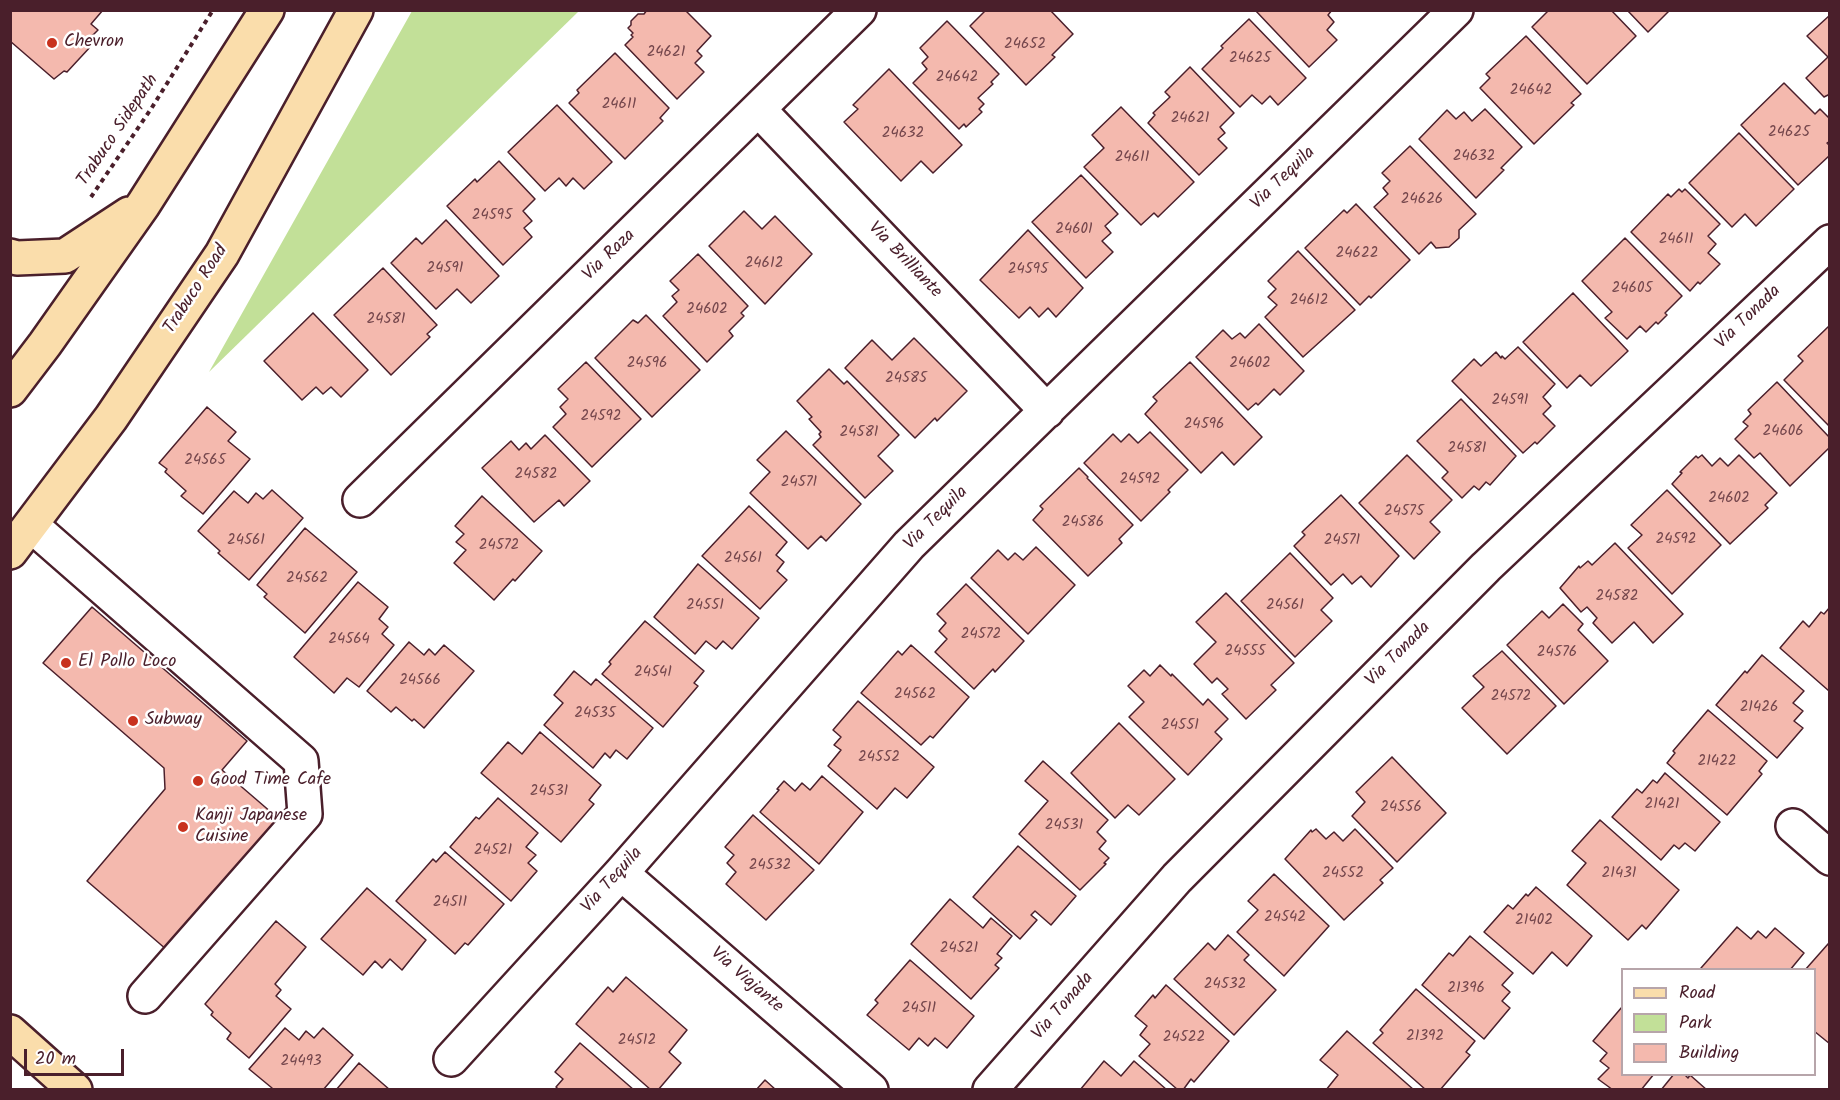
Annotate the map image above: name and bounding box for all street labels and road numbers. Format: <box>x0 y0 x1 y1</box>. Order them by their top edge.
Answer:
street label: Trabuco Sidepath <box>74 71 164 191</box>
street label: Via Tequila <box>1247 143 1321 215</box>
street label: Via Brilliante <box>862 218 946 304</box>
street label: Via Raza <box>579 226 641 286</box>
street label: Trabuco Road <box>160 242 234 338</box>
street label: Via Tonada <box>1712 281 1786 355</box>
street label: Via Tequila <box>901 483 973 555</box>
street label: Via Tonada <box>1362 618 1436 692</box>
street label: Via Tequila <box>578 843 648 919</box>
street label: Via Viajante <box>705 943 787 1019</box>
street label: Via Tonada <box>1029 969 1099 1045</box>

